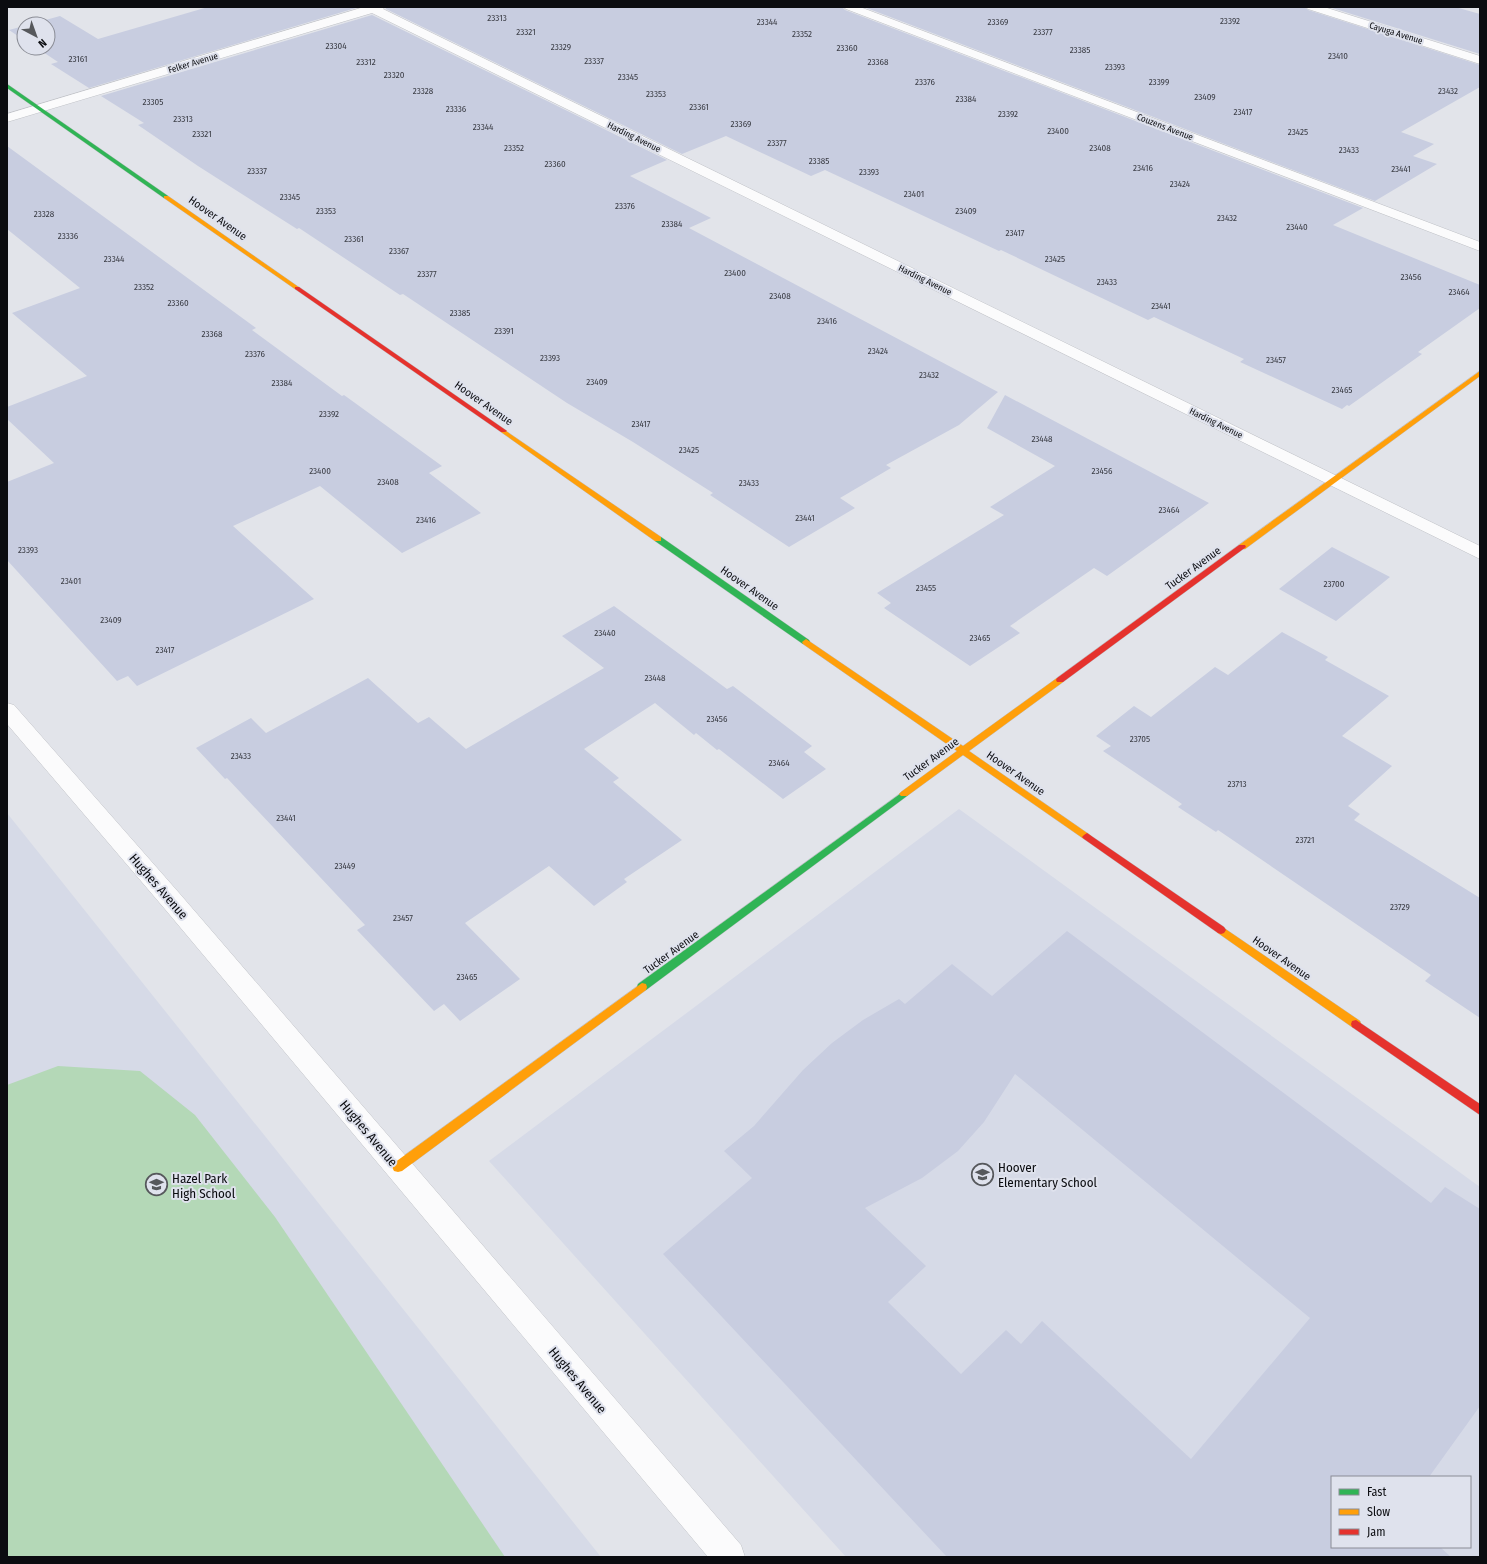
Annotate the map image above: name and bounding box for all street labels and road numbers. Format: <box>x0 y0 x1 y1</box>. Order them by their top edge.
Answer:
street label: Cayuga Avenue <box>1368 20 1424 46</box>
street label: Felker Avenue <box>167 51 220 75</box>
street label: Couzens Avenue <box>1135 112 1195 143</box>
street label: Harding Avenue <box>606 120 663 154</box>
street label: Hoover Avenue <box>186 194 249 243</box>
street label: Harding Avenue <box>897 263 954 297</box>
street label: Hoover Avenue <box>452 379 515 428</box>
street label: Harding Avenue <box>1188 406 1245 440</box>
street label: Tucker Avenue <box>1163 544 1223 593</box>
street label: Hoover Avenue <box>718 564 781 613</box>
street label: Tucker Avenue <box>901 735 961 784</box>
street label: Hoover Avenue <box>984 749 1047 798</box>
street label: Hughes Avenue <box>126 851 191 922</box>
street label: Tucker Avenue <box>641 928 701 977</box>
street label: Hoover Avenue <box>1250 934 1313 983</box>
street label: Hughes Avenue <box>337 1097 401 1169</box>
street label: Hughes Avenue <box>546 1344 610 1416</box>

